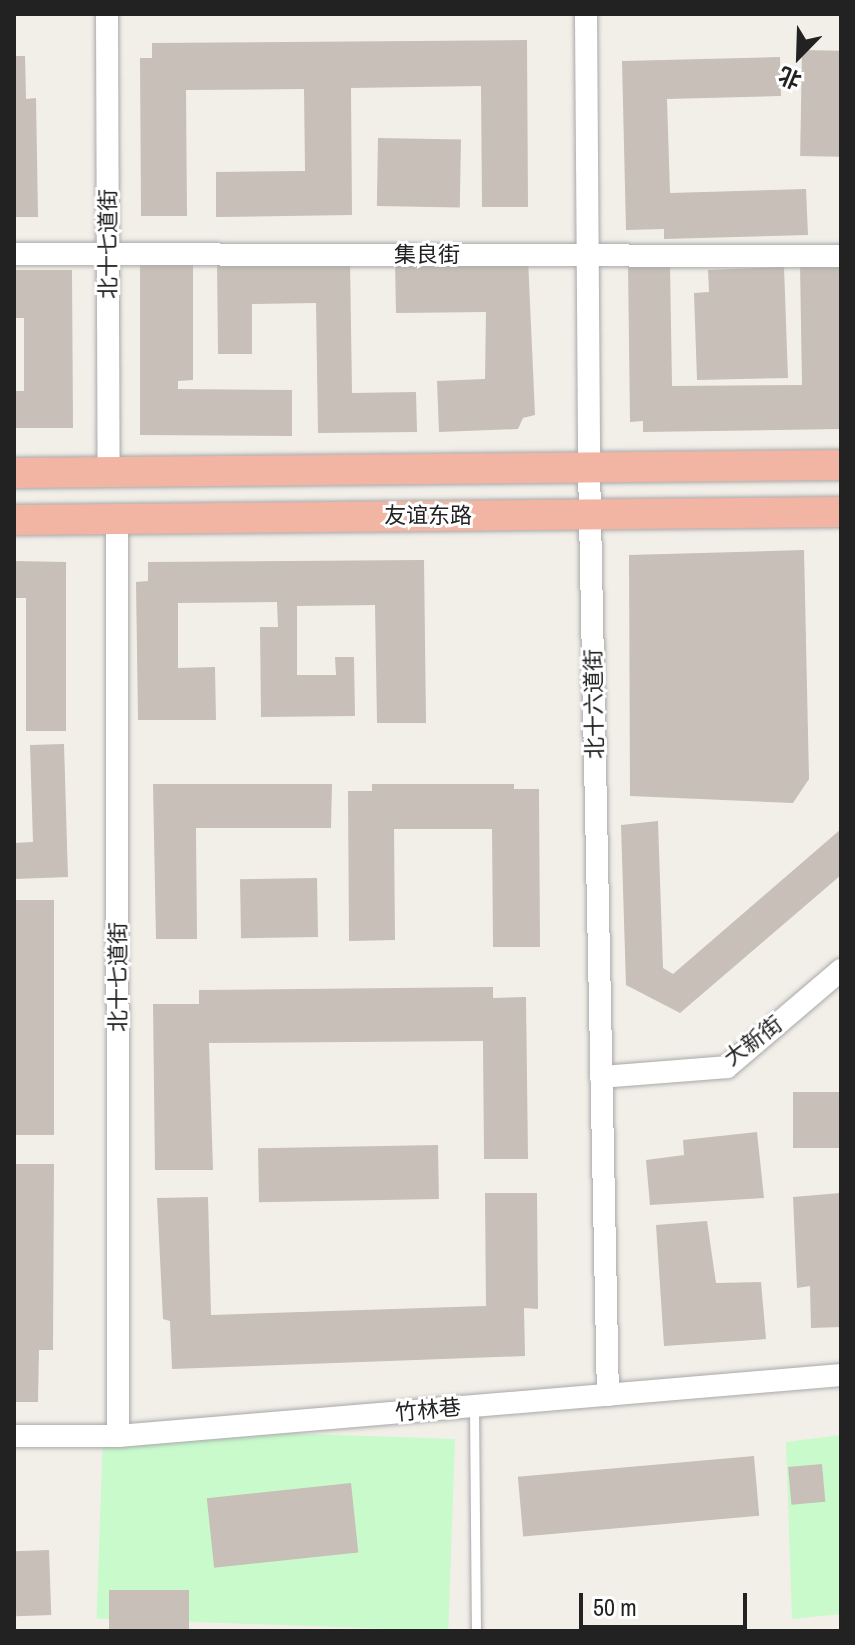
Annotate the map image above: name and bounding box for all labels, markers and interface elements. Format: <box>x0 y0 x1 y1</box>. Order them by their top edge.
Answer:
north arrow <box>759 16 839 96</box>
text: 北 <box>774 60 806 96</box>
street label: 北十七道街 <box>95 189 121 299</box>
street label: 集良街 <box>394 242 460 268</box>
street label: 友谊东路 <box>384 503 472 529</box>
street label: 北十六道街 <box>580 649 608 759</box>
street label: 北十七道街 <box>105 922 131 1032</box>
street label: 大新街 <box>719 1011 787 1071</box>
street label: 竹林巷 <box>394 1394 462 1426</box>
scale bar <box>583 1577 751 1627</box>
text: 50 m <box>593 1591 637 1623</box>

